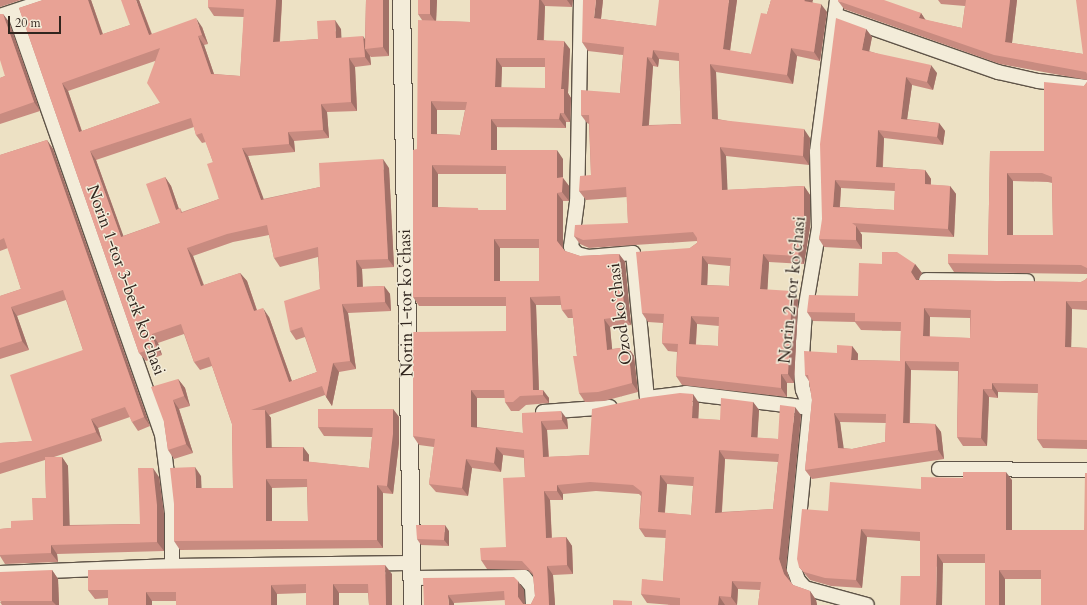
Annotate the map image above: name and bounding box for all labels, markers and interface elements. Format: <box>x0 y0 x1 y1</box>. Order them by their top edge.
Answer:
scale bar <box>10 8 63 34</box>
text: 20 m <box>15 15 41 31</box>
street label: Norin 1-tor 3-berk koʻchasi <box>82 182 170 378</box>
street label: Norin 2-tor koʻchasi <box>774 215 810 365</box>
street label: Norin 1-tor koʻchasi <box>395 229 417 377</box>
street label: Ozod koʻchasi <box>604 262 636 366</box>

